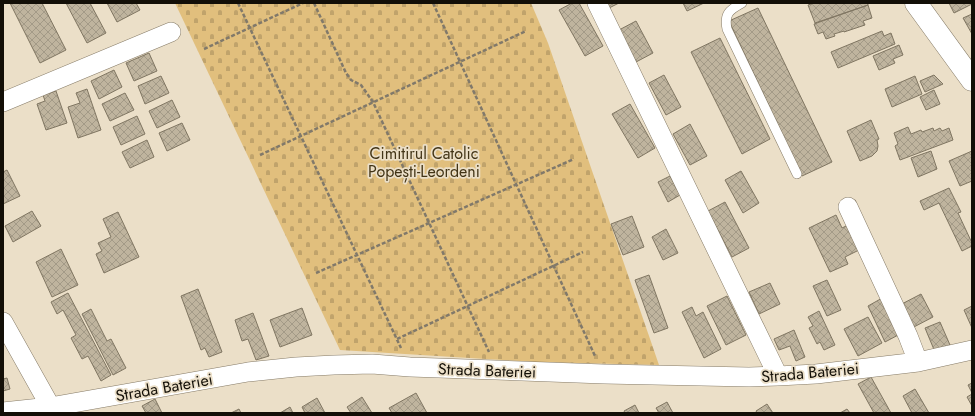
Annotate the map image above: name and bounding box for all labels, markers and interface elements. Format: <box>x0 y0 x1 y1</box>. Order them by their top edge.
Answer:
park label: Cimitirul Catolic Popești-Leordeni <box>368 142 480 183</box>
street label: Strada Bateriei <box>438 357 536 384</box>
street label: Strada Bateriei <box>760 357 860 388</box>
street label: Strada Bateriei <box>114 368 214 407</box>

